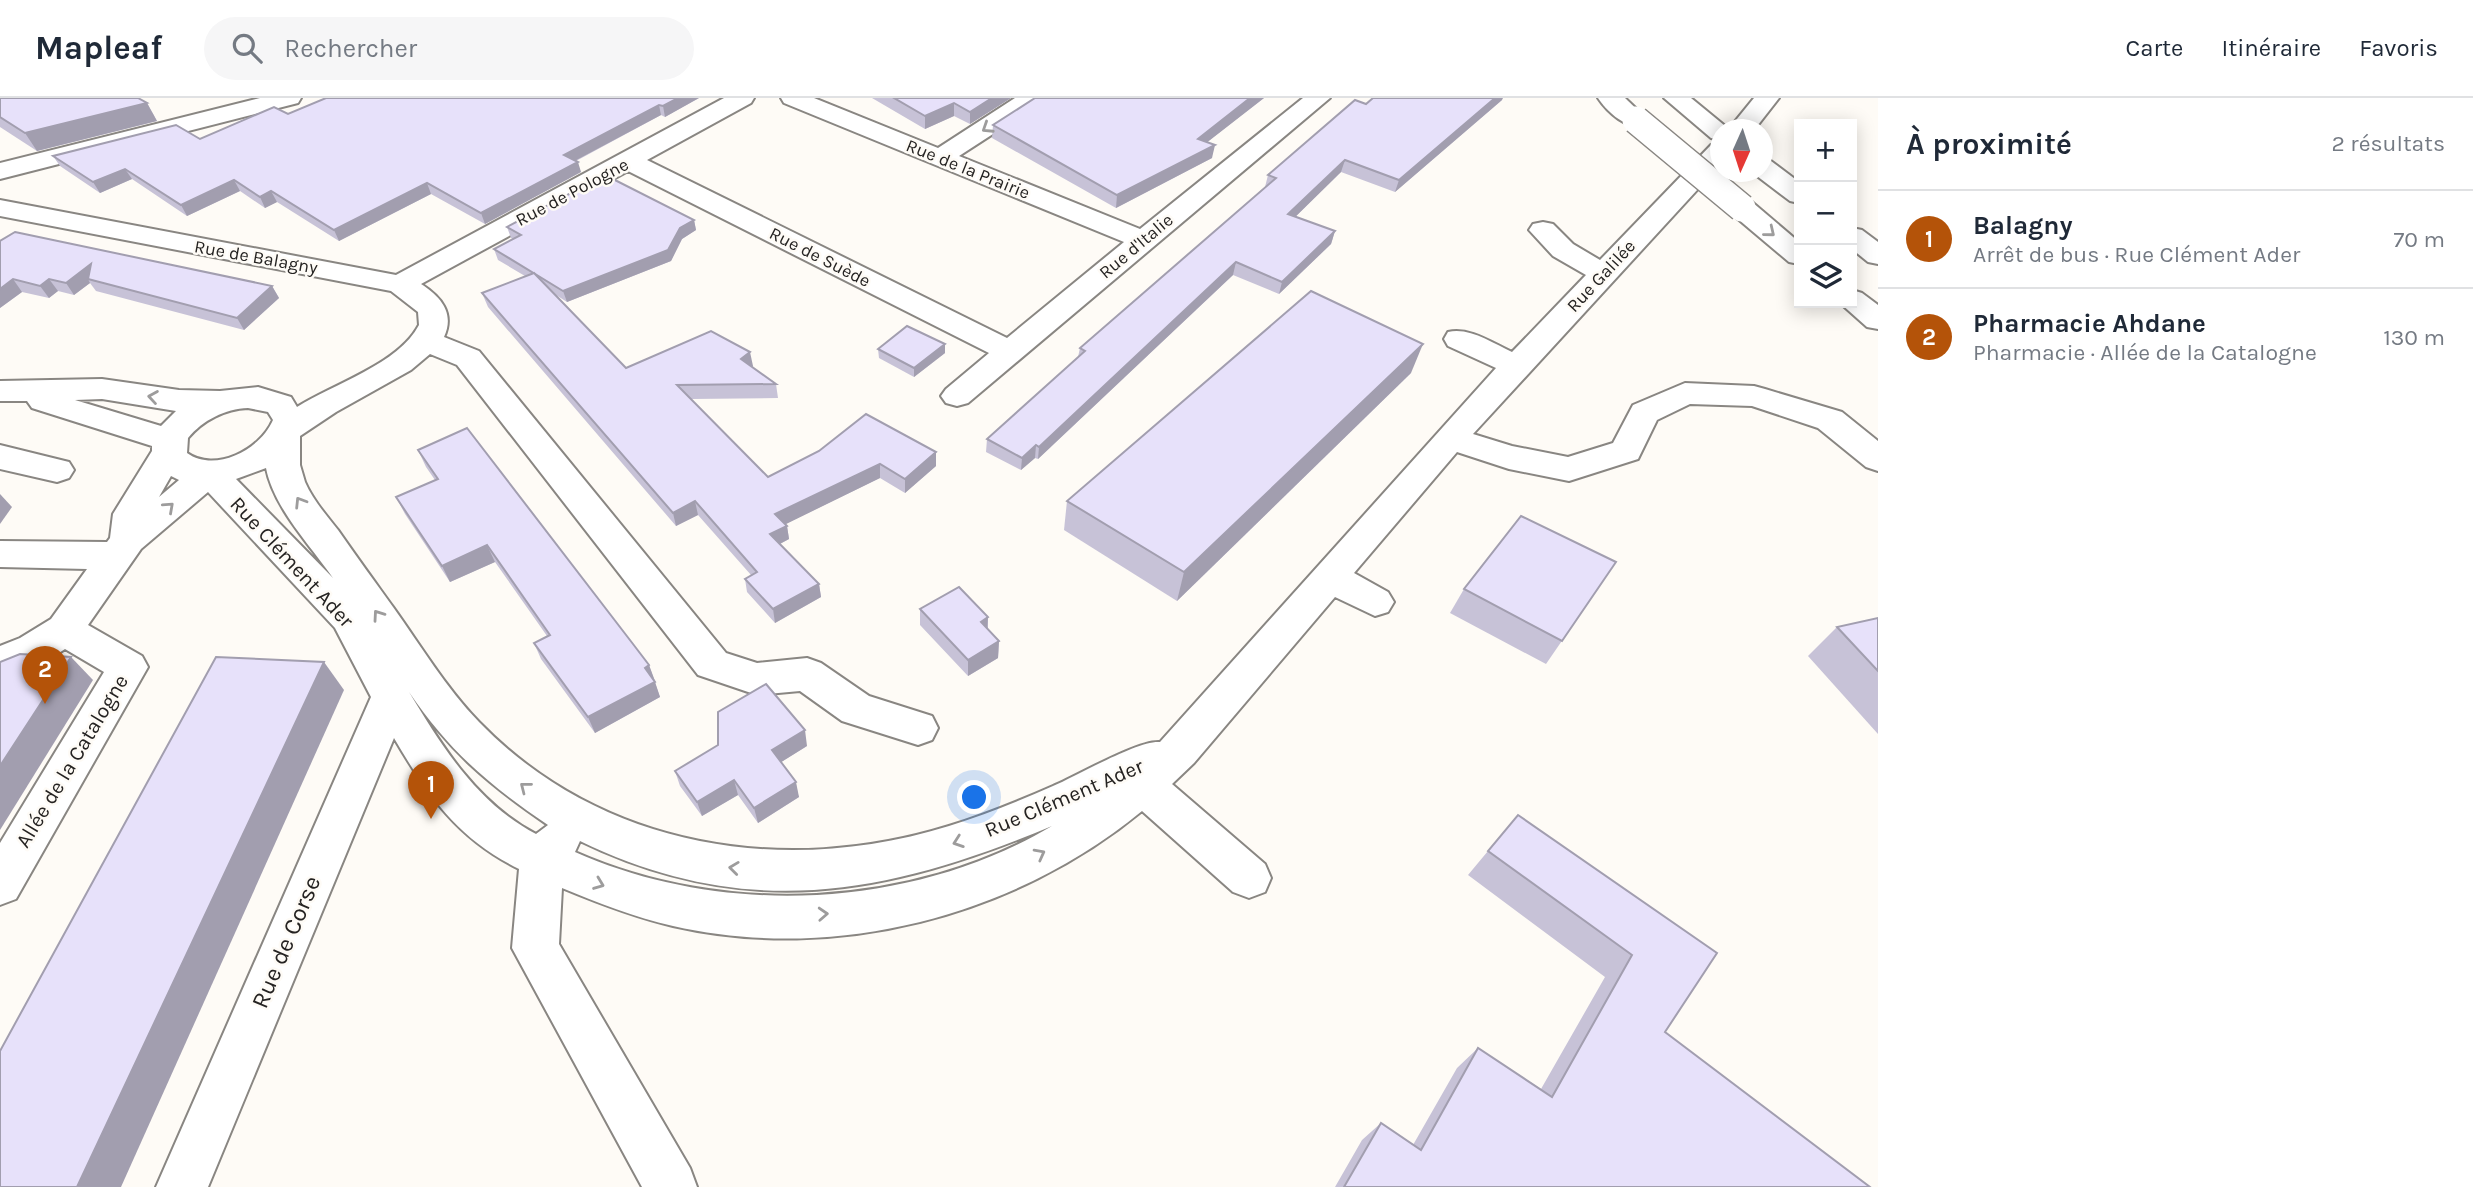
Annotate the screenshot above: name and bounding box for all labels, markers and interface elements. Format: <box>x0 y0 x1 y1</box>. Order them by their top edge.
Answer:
search box <box>204 17 694 80</box>
text: Mapleaf <box>35 29 162 67</box>
icon: search <box>228 29 266 67</box>
text: Rechercher <box>284 33 417 64</box>
text: Carte <box>2125 34 2183 62</box>
text: Itinéraire <box>2221 34 2321 62</box>
text: Favoris <box>2359 34 2438 62</box>
one-way arrow <box>982 119 995 132</box>
north arrow <box>1710 119 1773 182</box>
map controls <box>1794 119 1857 308</box>
button: + <box>1794 119 1857 182</box>
text: À proximité <box>1906 126 2072 162</box>
text: 2 résultats <box>2332 130 2445 157</box>
street label: Rue de la Prairie <box>903 134 1033 204</box>
street label: Rue de Pologne <box>512 153 632 231</box>
button: − <box>1794 182 1857 245</box>
street label: Rue d'Italie <box>1094 209 1178 283</box>
text: Balagny <box>1973 210 2073 241</box>
street label: Rue de Suède <box>766 222 874 292</box>
one-way arrow <box>1762 224 1775 236</box>
text: 1 <box>1925 226 1933 253</box>
text: 70 m <box>2394 226 2445 253</box>
street label: Rue de Balagny <box>193 235 320 279</box>
street label: Rue Galilée <box>1562 235 1640 317</box>
text: Arrêt de bus · Rue Clément Ader <box>1973 241 2300 268</box>
button: layers <box>1794 245 1857 308</box>
text: Pharmacie Ahdane <box>1973 308 2206 339</box>
text: 2 <box>1922 324 1936 351</box>
text: 130 m <box>2383 324 2445 351</box>
text: Pharmacie · Allée de la Catalogne <box>1973 339 2317 366</box>
one-way arrow <box>147 390 159 405</box>
street label: Rue Clément Ader <box>225 492 359 633</box>
one-way arrow <box>296 497 309 510</box>
one-way arrow <box>161 503 174 516</box>
one-way arrow <box>374 610 386 623</box>
pin: 2 <box>22 646 68 704</box>
street label: Allée de la Catalogne <box>11 670 133 852</box>
street label: Rue Clément Ader <box>981 754 1147 842</box>
pin: 1 <box>408 761 454 819</box>
your location <box>957 780 991 814</box>
one-way arrow <box>520 783 533 795</box>
one-way arrow <box>952 834 964 848</box>
one-way arrow <box>1033 849 1045 862</box>
one-way arrow <box>728 860 740 875</box>
street label: Rue de Corse <box>246 872 326 1012</box>
one-way arrow <box>593 875 605 889</box>
one-way arrow <box>817 907 828 922</box>

